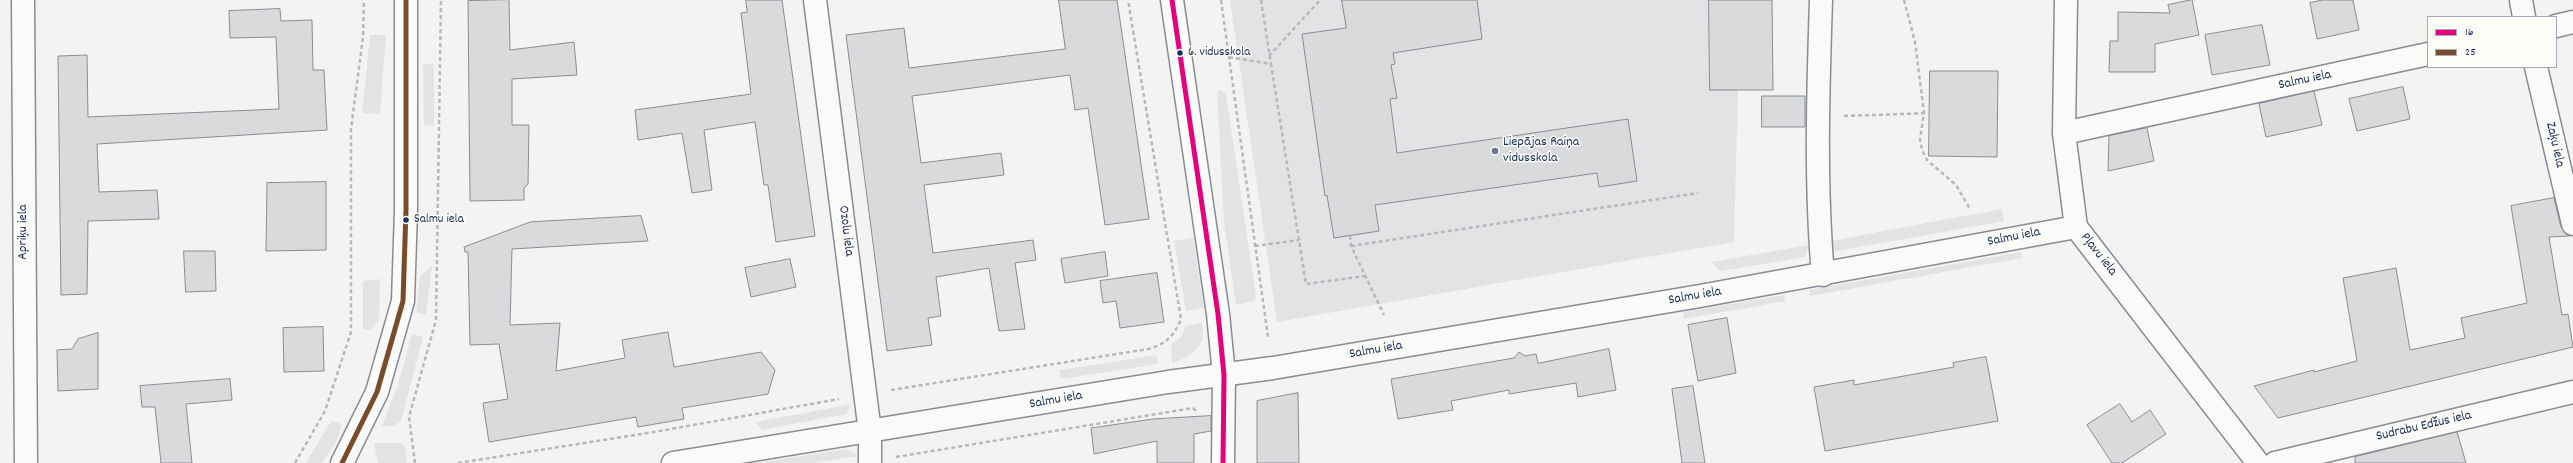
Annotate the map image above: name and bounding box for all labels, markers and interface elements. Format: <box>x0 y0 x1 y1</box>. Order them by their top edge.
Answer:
legend <box>2427 16 2557 68</box>
text: 16 <box>2465 24 2474 41</box>
text: 25 <box>2465 44 2476 61</box>
place label: 6. vidusskola <box>1188 45 1250 61</box>
marker: 6. vidusskola <box>1175 48 1185 58</box>
street label: Salmu iela <box>2277 67 2333 95</box>
street label: Zaķu iela <box>2541 121 2567 169</box>
place label: Liepājas Raiņa vidusskola <box>1503 135 1579 168</box>
marker: Liepājas Raiņa vidusskola <box>1490 146 1500 156</box>
street label: Apriķu iela <box>16 204 32 260</box>
street label: Ozolu iela <box>834 205 856 257</box>
place label: Salmu iela <box>414 212 464 228</box>
marker: Salmu iela <box>401 215 411 225</box>
street label: Salmu iela <box>1986 225 2042 251</box>
street label: Pļavu iela <box>2076 230 2120 280</box>
street label: Salmu iela <box>1667 284 1723 310</box>
street label: Salmu iela <box>1348 338 1404 364</box>
street label: Salmu iela <box>1028 388 1084 414</box>
street label: Sudrabu Edžus iela <box>2375 408 2473 446</box>

